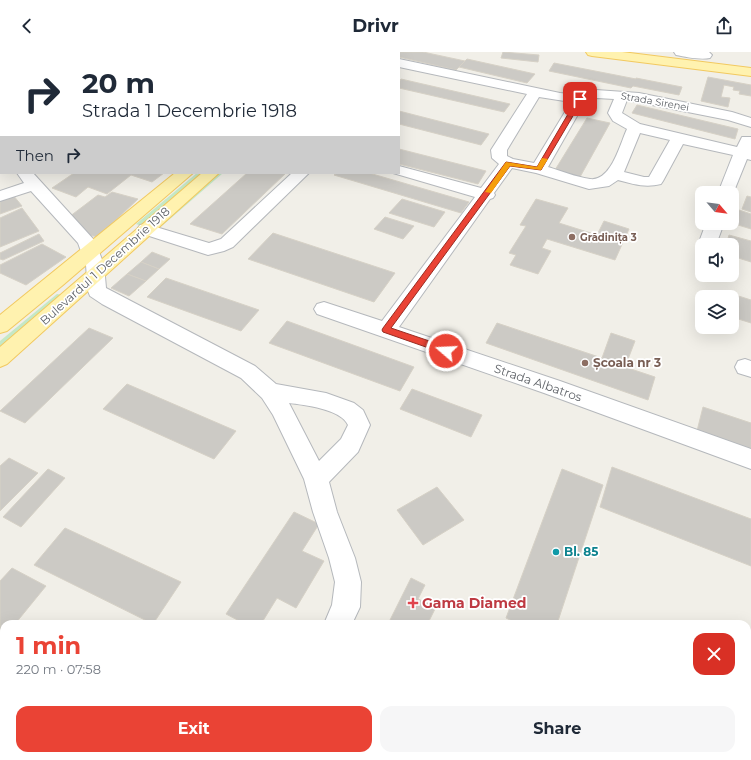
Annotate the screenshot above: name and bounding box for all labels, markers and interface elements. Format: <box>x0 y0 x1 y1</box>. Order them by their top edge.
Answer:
icon: back <box>16 15 38 37</box>
text: Drivr <box>352 15 399 37</box>
icon: share <box>713 15 735 37</box>
text: 20 m <box>82 66 155 100</box>
icon: right <box>16 68 68 120</box>
pin <box>563 82 597 116</box>
icon: arrive <box>569 88 591 110</box>
street label: Strada Sirenei <box>620 89 690 114</box>
text: Strada 1 Decembrie 1918 <box>82 100 297 122</box>
icon: right <box>62 144 84 166</box>
text: Then <box>16 146 54 165</box>
north arrow <box>695 186 739 230</box>
map controls <box>695 186 739 334</box>
street label: Bulevardul 1 Decembrie 1918 <box>37 203 173 328</box>
place label: Grădinița 3 <box>580 231 637 244</box>
marker: Grădinița 3 <box>567 232 577 242</box>
button: sound <box>695 238 739 282</box>
button: layers <box>695 290 739 334</box>
position arrow <box>425 330 467 372</box>
place label: Școala nr 3 <box>593 355 661 370</box>
marker: Școala nr 3 <box>580 358 590 368</box>
street label: Strada Albatros <box>492 360 584 405</box>
place label: Bl. 85 <box>564 544 598 559</box>
marker: Bl. 85 <box>551 547 561 557</box>
place label: Gama Diamed <box>422 594 526 612</box>
marker: Gama Diamed <box>407 597 419 609</box>
text: 1 min <box>16 631 81 660</box>
button: close <box>693 633 735 675</box>
text: 220 m · 07:58 <box>16 661 101 677</box>
button: Exit <box>16 706 372 752</box>
button: Share <box>380 706 735 752</box>

